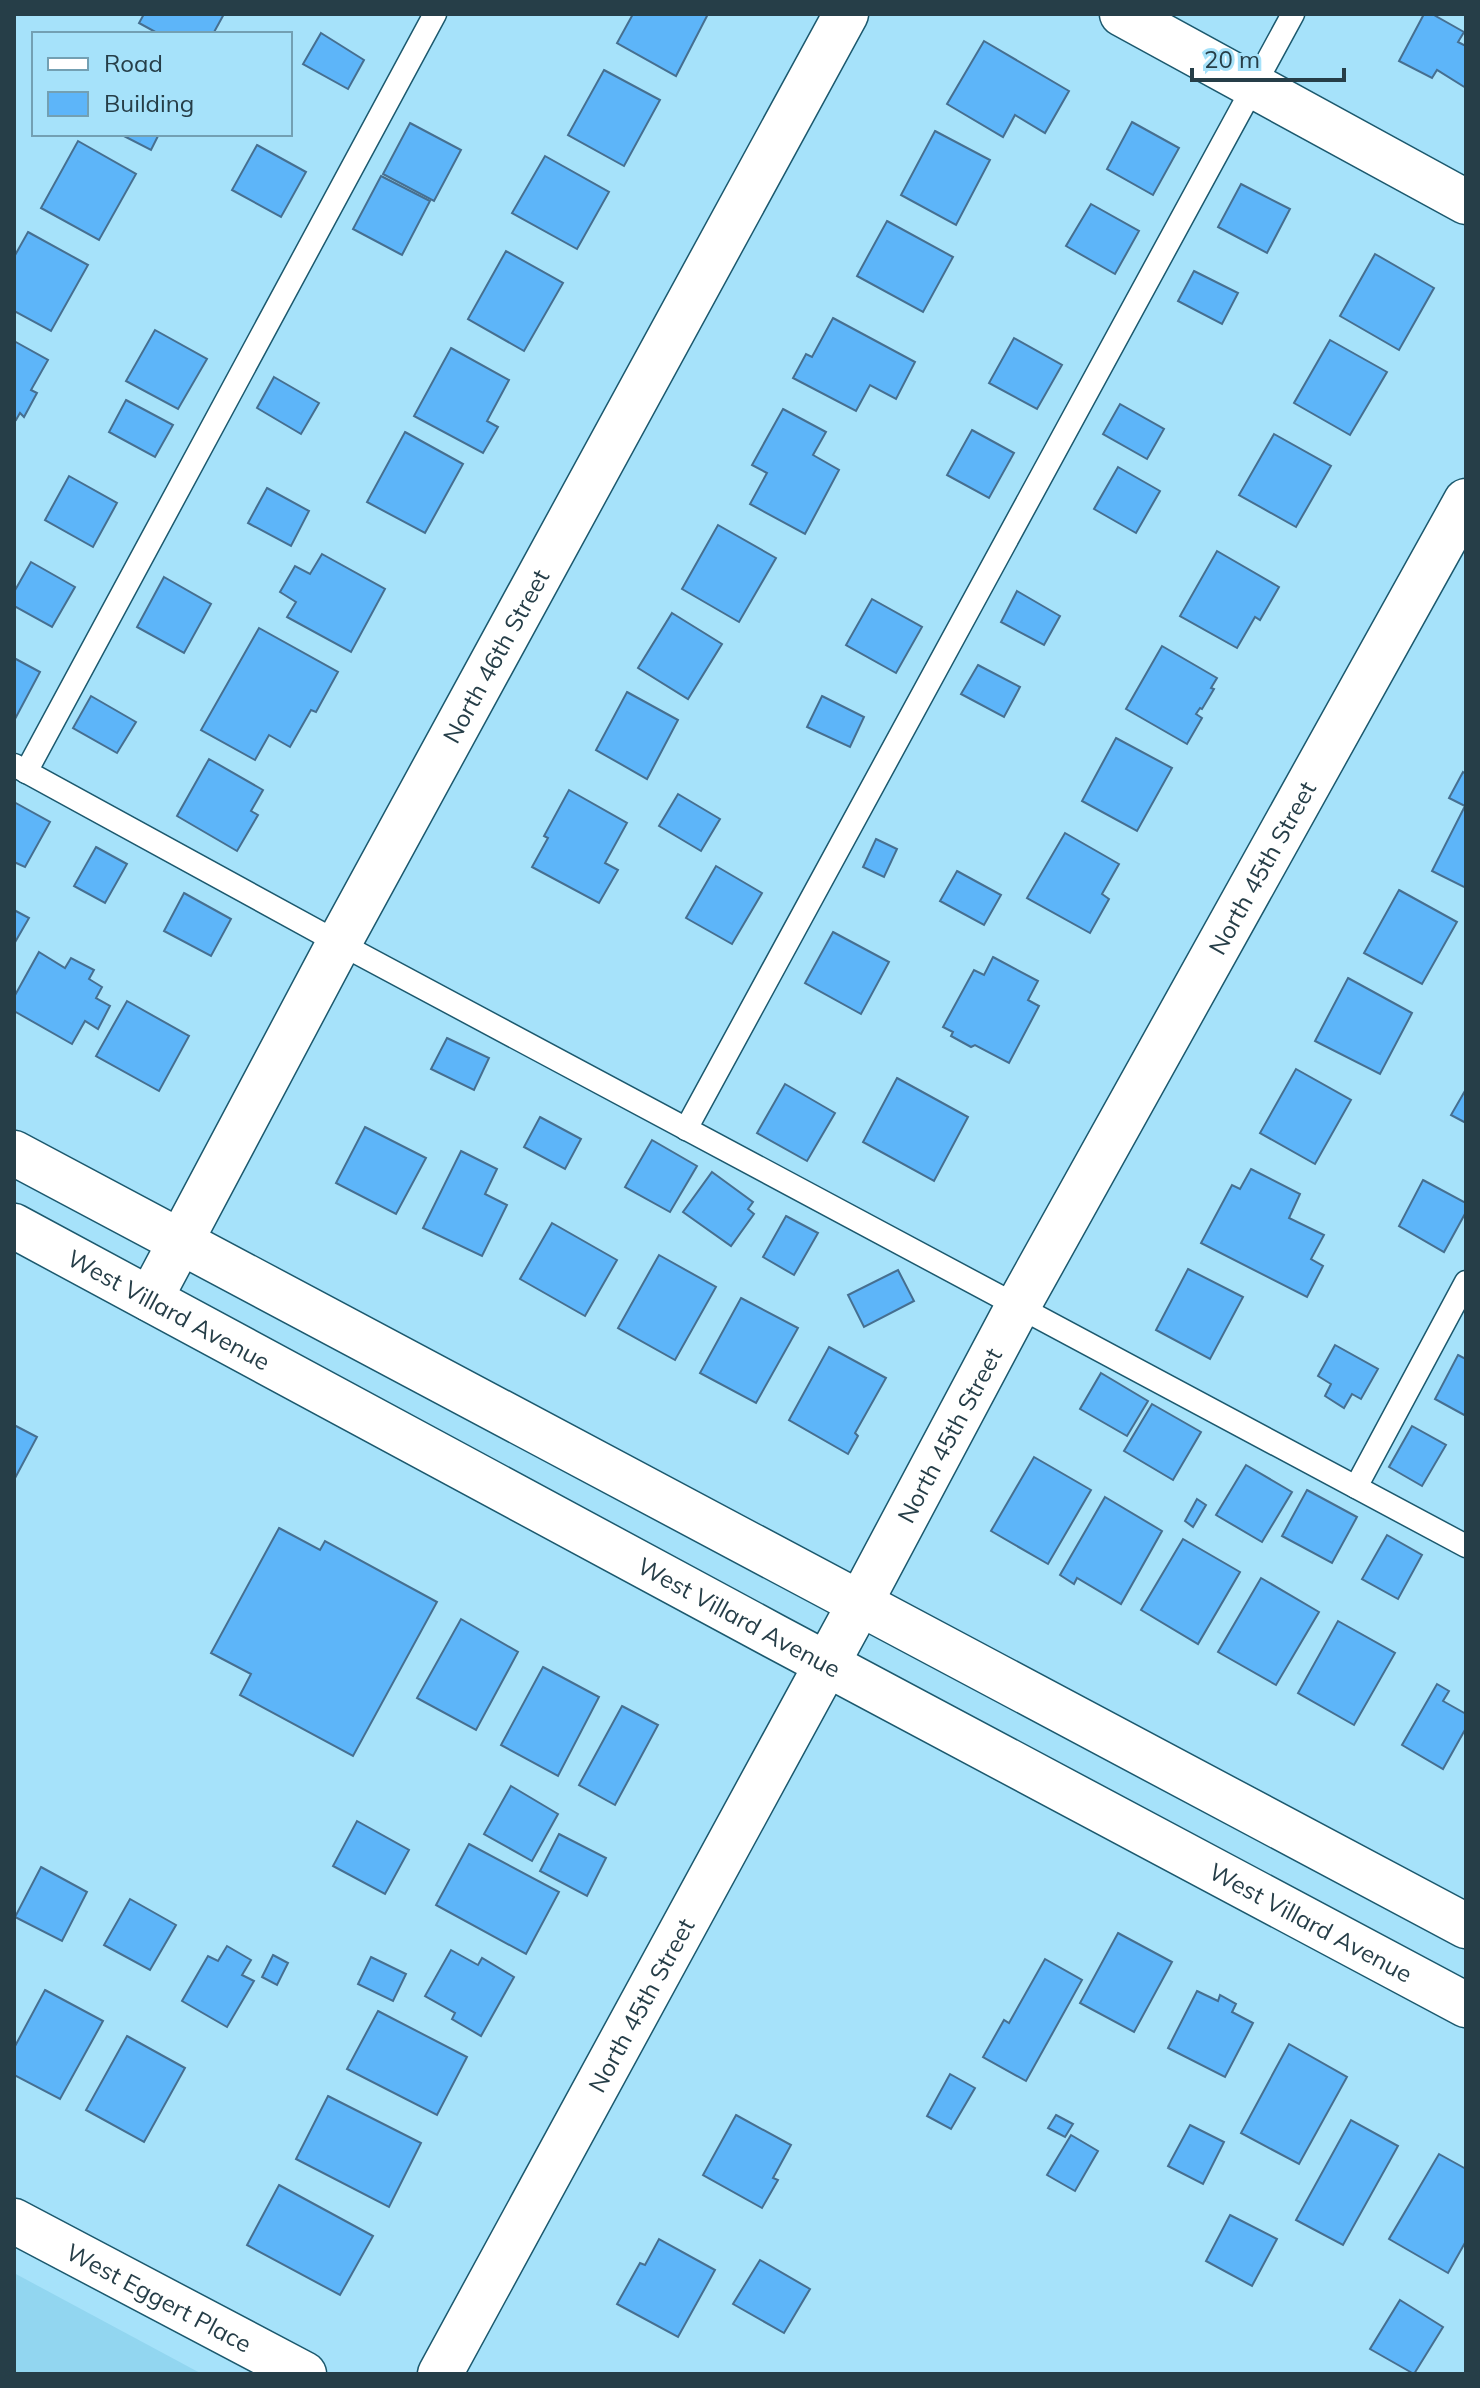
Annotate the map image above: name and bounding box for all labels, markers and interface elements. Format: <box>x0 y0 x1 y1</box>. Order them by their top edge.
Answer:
legend <box>32 32 292 136</box>
scale bar <box>1192 32 1344 82</box>
text: 20 m <box>1204 44 1260 74</box>
text: Road <box>104 48 163 78</box>
text: Building <box>104 88 194 118</box>
street label: North 46th Street <box>436 564 555 748</box>
street label: North 45th Street <box>1202 776 1322 960</box>
street label: West Villard Avenue <box>62 1243 275 1376</box>
street label: North 45th Street <box>891 1343 1008 1528</box>
street label: West Villard Avenue <box>633 1550 846 1684</box>
street label: West Villard Avenue <box>1204 1856 1418 1989</box>
street label: North 45th Street <box>581 1913 700 2097</box>
street label: West Eggert Place <box>61 2236 257 2359</box>

